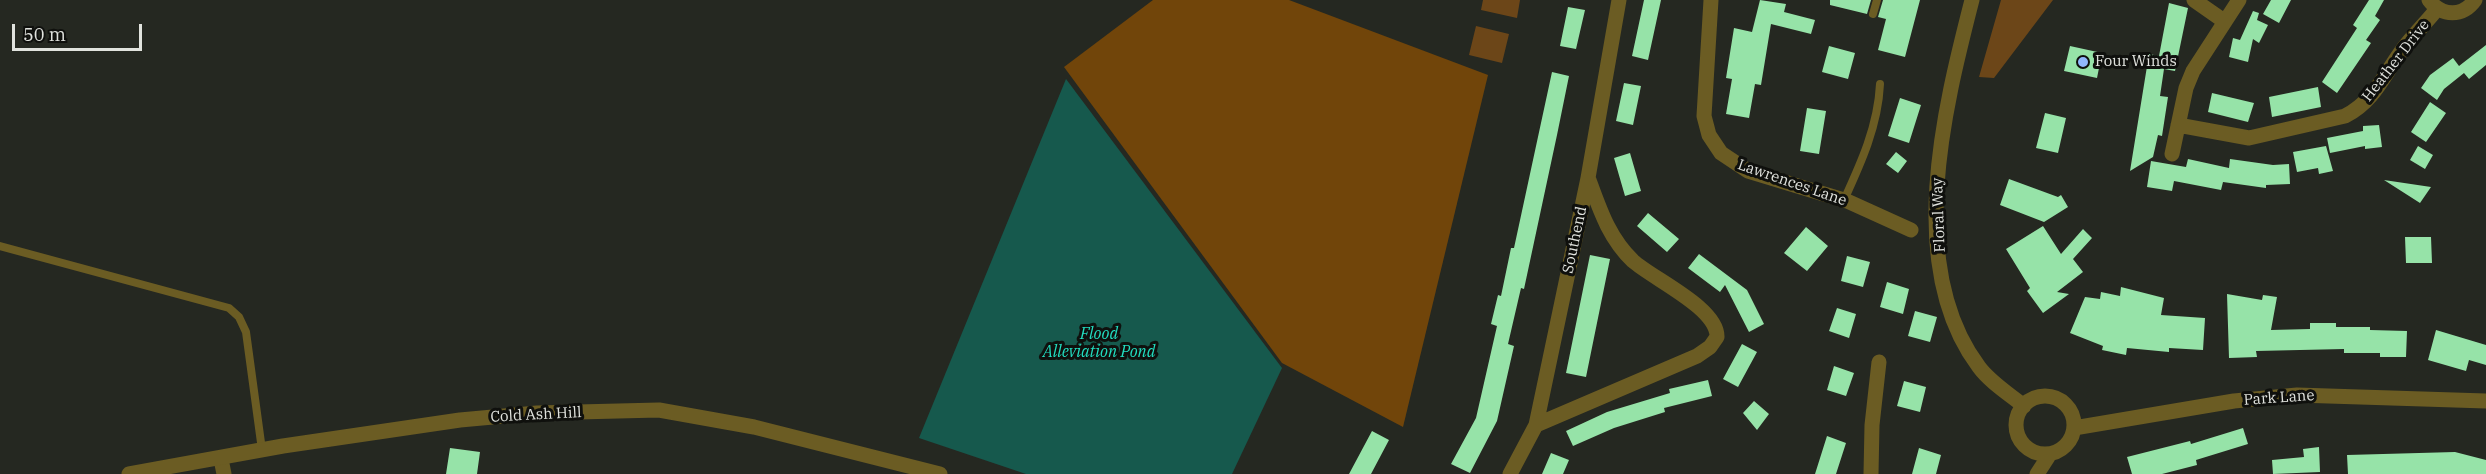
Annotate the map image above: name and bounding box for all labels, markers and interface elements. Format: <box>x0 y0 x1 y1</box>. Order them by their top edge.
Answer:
scale bar <box>15 12 146 50</box>
street label: Heather Drive <box>2359 17 2433 105</box>
text: 50 m <box>23 23 66 46</box>
place label: Four Winds <box>2095 53 2177 71</box>
marker: Four Winds <box>2076 55 2090 69</box>
street label: Lawrences Lane <box>1735 156 1849 210</box>
street label: Floral Way <box>1929 177 1949 253</box>
street label: Southend <box>1559 205 1591 275</box>
water label: Flood Alleviation Pond <box>1043 324 1155 362</box>
street label: Park Lane <box>2243 387 2315 409</box>
street label: Cold Ash Hill <box>490 404 582 426</box>

